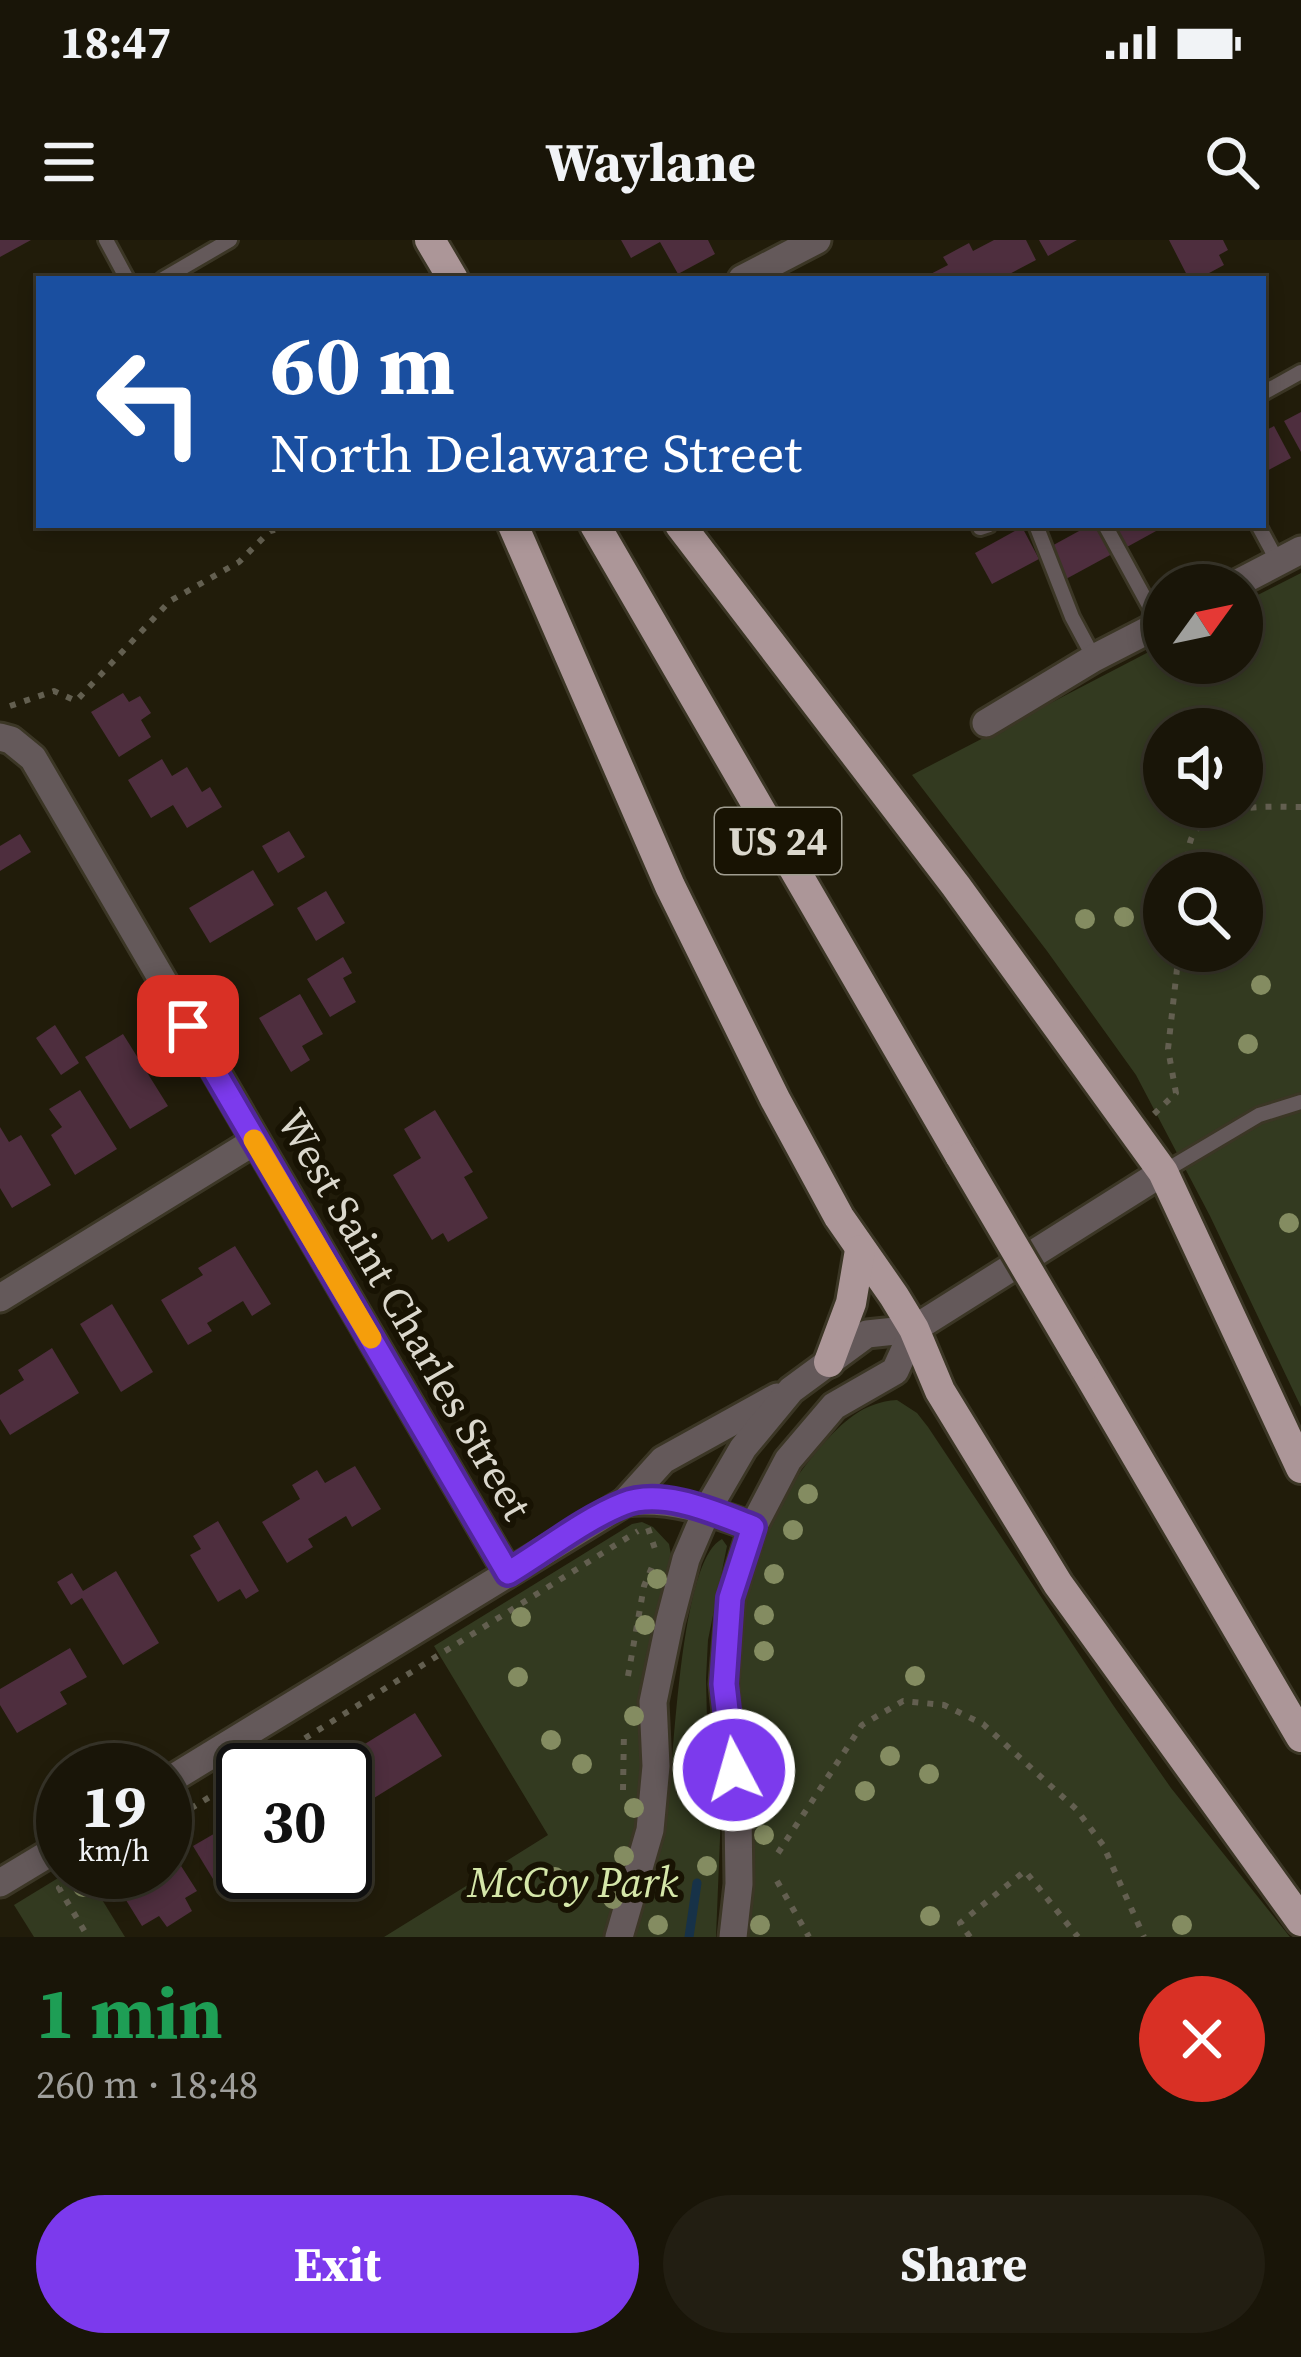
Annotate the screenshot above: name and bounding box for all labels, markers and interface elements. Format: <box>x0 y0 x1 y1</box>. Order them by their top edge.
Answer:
text: 18:47 <box>60 11 171 73</box>
text: Waylane <box>545 125 756 199</box>
icon: menu <box>36 129 102 195</box>
icon: search <box>1199 129 1265 195</box>
text: 60 m <box>270 307 455 422</box>
icon: left <box>72 324 228 480</box>
text: North Delaware Street <box>270 416 802 490</box>
north arrow <box>1143 564 1263 684</box>
map controls <box>1143 564 1263 972</box>
button: sound <box>1143 708 1263 828</box>
road number: US 24 <box>715 808 841 874</box>
button: search <box>1143 852 1263 972</box>
pin <box>137 975 239 1077</box>
icon: arrive <box>155 993 221 1059</box>
street label: West Saint Charles Street <box>264 1098 547 1530</box>
position arrow <box>671 1707 797 1833</box>
speed limit sign: 30 <box>216 1743 372 1899</box>
text: 19 <box>81 1765 147 1847</box>
text: km/h <box>78 1830 150 1871</box>
park label: McCoy Park <box>466 1853 678 1911</box>
text: 1 min <box>36 1963 223 2062</box>
button: close <box>1139 1976 1265 2102</box>
text: 260 m · 18:48 <box>36 2058 258 2111</box>
button: Exit <box>36 2195 639 2333</box>
button: Share <box>663 2195 1265 2333</box>

